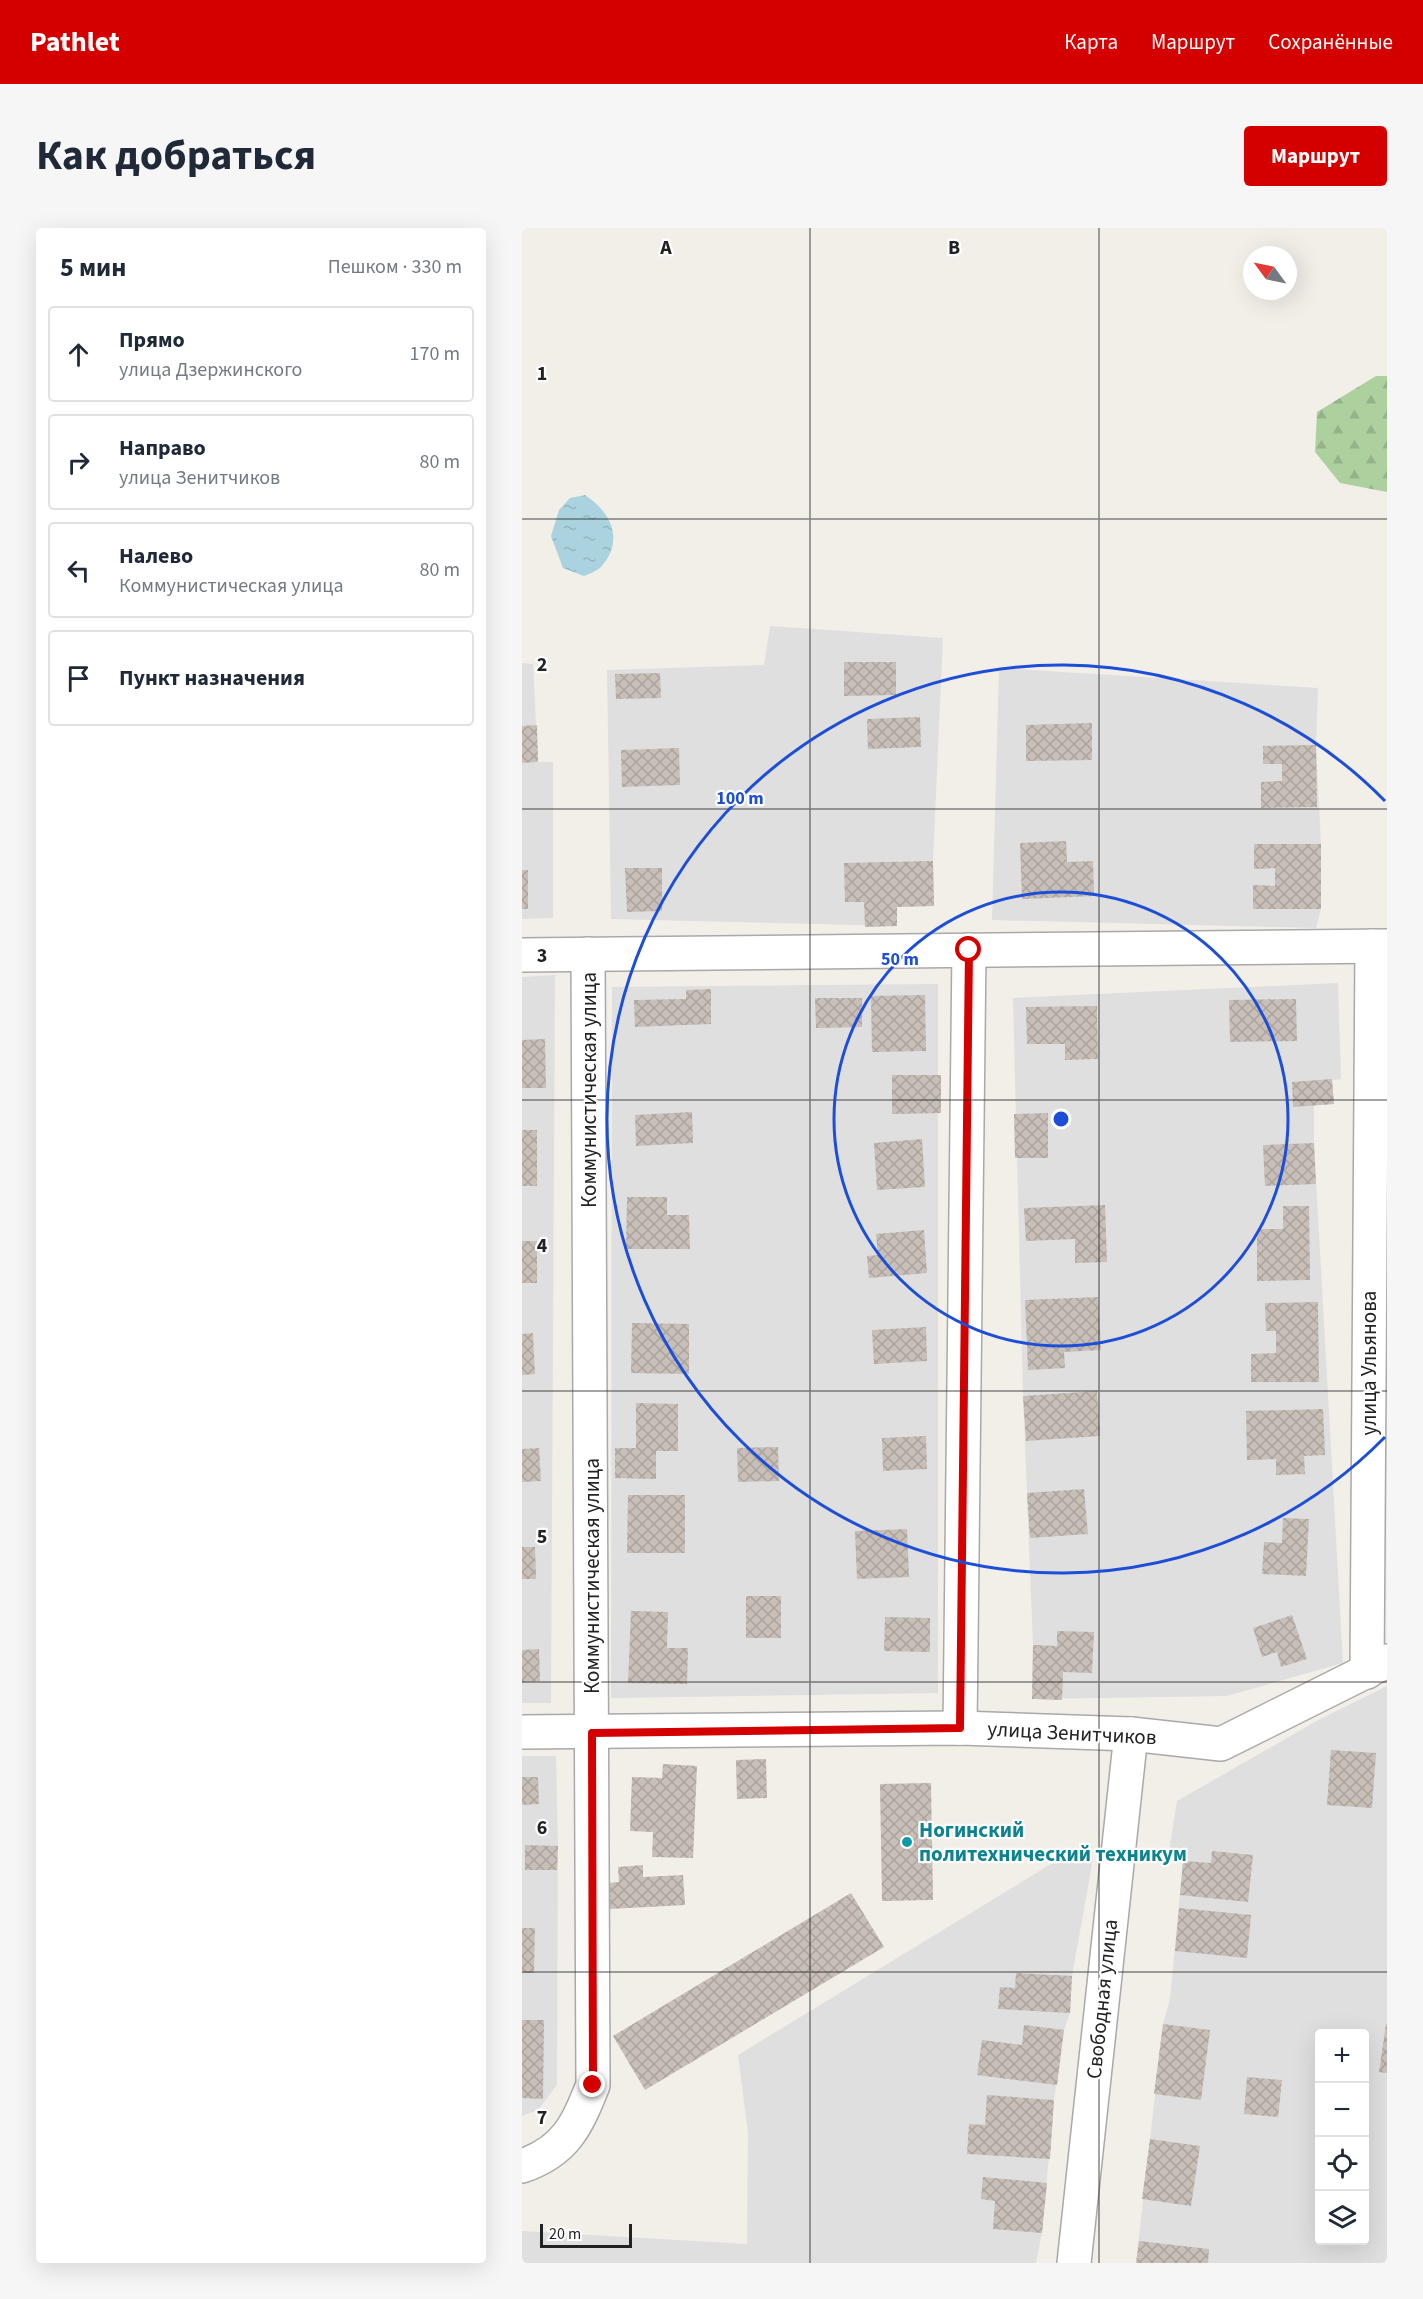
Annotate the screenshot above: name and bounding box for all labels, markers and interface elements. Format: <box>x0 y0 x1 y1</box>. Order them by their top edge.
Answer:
text: Pathlet <box>30 22 120 62</box>
text: Карта <box>1064 27 1118 57</box>
text: Маршрут <box>1151 27 1235 57</box>
text: Сохранённые <box>1268 27 1393 57</box>
text: Как добраться <box>36 126 316 186</box>
button: Маршрут <box>1244 126 1387 186</box>
text: A <box>659 234 672 262</box>
text: B <box>948 234 960 262</box>
north arrow <box>1243 246 1297 300</box>
text: 5 мин <box>60 249 126 286</box>
text: Пешком · 330 m <box>328 253 462 281</box>
text: Прямо <box>119 324 185 356</box>
icon: ahead <box>62 338 95 371</box>
text: 170 m <box>410 340 460 368</box>
text: улица Дзержинского <box>119 356 302 384</box>
text: 1 <box>537 360 547 388</box>
text: Направо <box>119 432 206 464</box>
icon: right <box>62 446 95 479</box>
text: 80 m <box>420 448 460 476</box>
text: улица Зенитчиков <box>119 464 280 492</box>
text: Налево <box>119 540 193 572</box>
icon: left <box>62 554 95 587</box>
text: 80 m <box>420 556 460 584</box>
text: Коммунистическая улица <box>119 572 344 600</box>
text: 2 <box>537 651 547 679</box>
icon: arrive <box>62 662 95 695</box>
text: Пункт назначения <box>119 662 305 694</box>
text: 100 m <box>716 786 764 811</box>
route start <box>955 936 981 962</box>
text: 3 <box>537 942 547 970</box>
text: 50 m <box>881 947 919 972</box>
street label: Коммунистическая улица <box>574 972 604 1208</box>
centre of rings <box>1051 1109 1071 1129</box>
text: 4 <box>537 1232 548 1260</box>
street label: улица Ульянова <box>1354 1291 1384 1435</box>
street label: Коммунистическая улица <box>577 1458 607 1694</box>
text: 5 <box>537 1523 547 1551</box>
street label: улица Зенитчиков <box>987 1714 1157 1752</box>
text: 6 <box>537 1814 547 1842</box>
place label: Ногинский политехнический техникум <box>919 1815 1187 1869</box>
marker: Ногинский политехнический техникум <box>900 1835 914 1849</box>
street label: Свободная улица <box>1079 1918 1125 2080</box>
map controls <box>1315 2029 1369 2245</box>
button: + <box>1315 2029 1369 2083</box>
route end <box>579 2071 605 2097</box>
button: − <box>1315 2083 1369 2137</box>
text: 7 <box>537 2104 547 2132</box>
button: locate <box>1315 2137 1369 2191</box>
button: layers <box>1315 2191 1369 2245</box>
scale bar <box>540 2221 632 2248</box>
text: 20 m <box>549 2223 581 2245</box>

